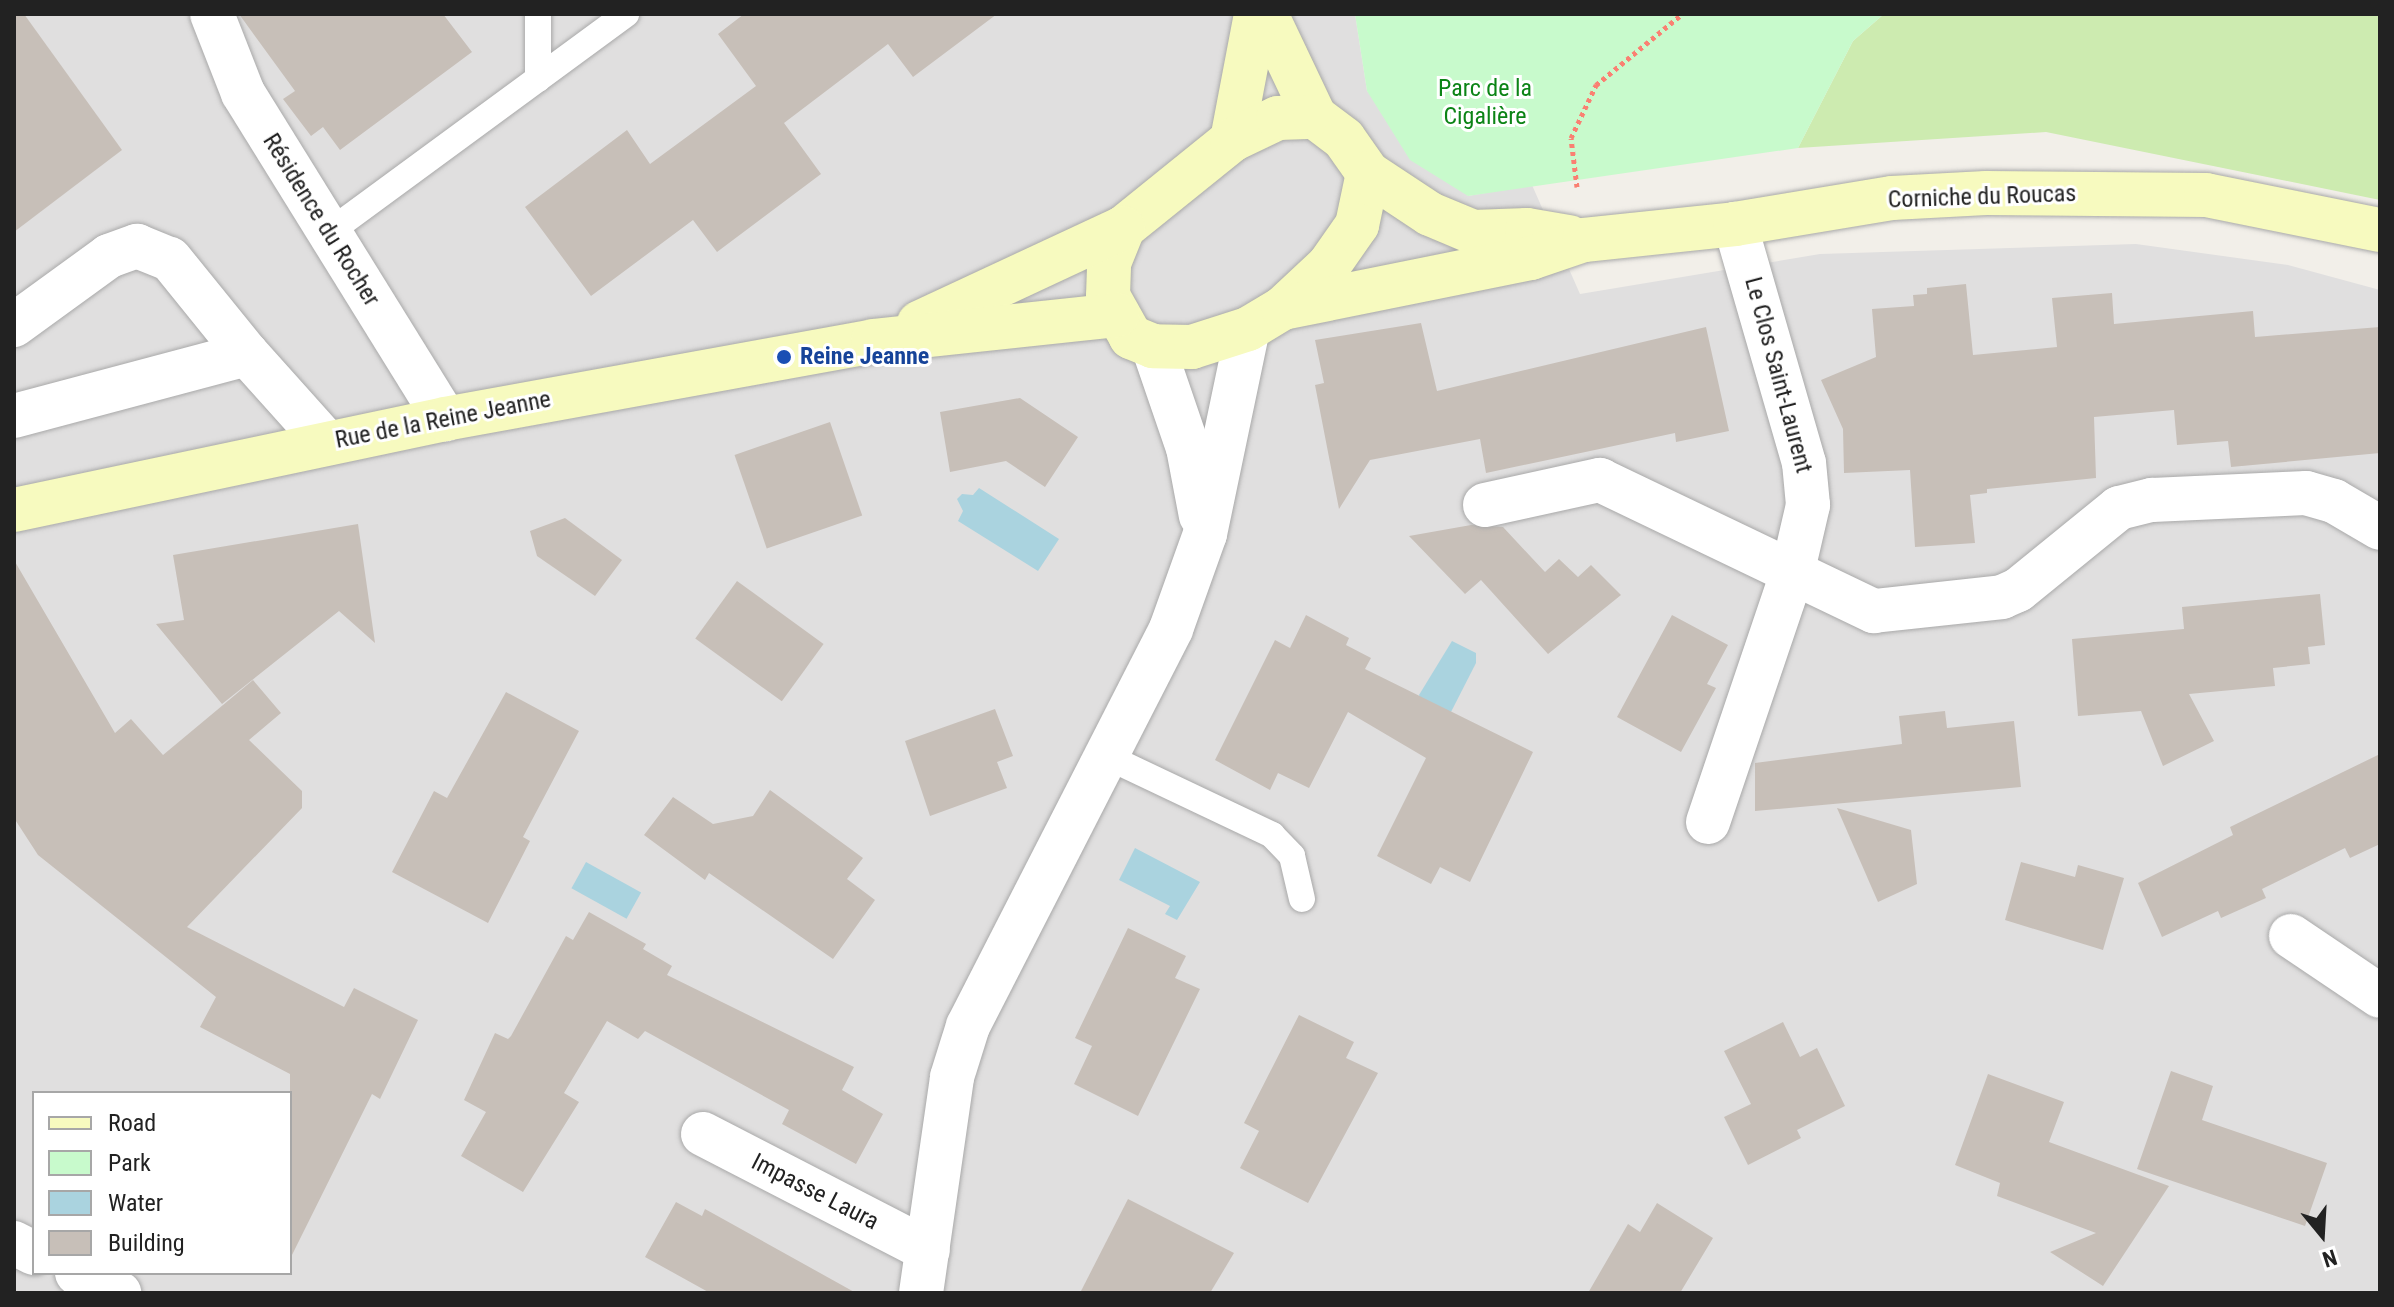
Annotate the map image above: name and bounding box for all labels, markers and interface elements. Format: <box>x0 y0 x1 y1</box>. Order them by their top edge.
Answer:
park label: Parc de la Cigalière <box>1438 75 1532 131</box>
street label: Résidence du Rocher <box>256 128 386 312</box>
street label: Corniche du Roucas <box>1887 179 2077 215</box>
street label: Le Clos Saint-Laurent <box>1738 274 1818 476</box>
place label: Reine Jeanne <box>800 343 929 371</box>
marker: Reine Jeanne <box>775 348 793 366</box>
street label: Rue de la Reine Jeanne <box>333 385 553 455</box>
legend <box>32 1091 292 1275</box>
text: Road <box>108 1109 156 1137</box>
street label: Impasse Laura <box>747 1148 883 1236</box>
text: Park <box>108 1149 151 1177</box>
text: Water <box>108 1189 163 1217</box>
north arrow <box>2282 1195 2362 1275</box>
text: Building <box>108 1229 185 1257</box>
text: N <box>2319 1244 2340 1272</box>

